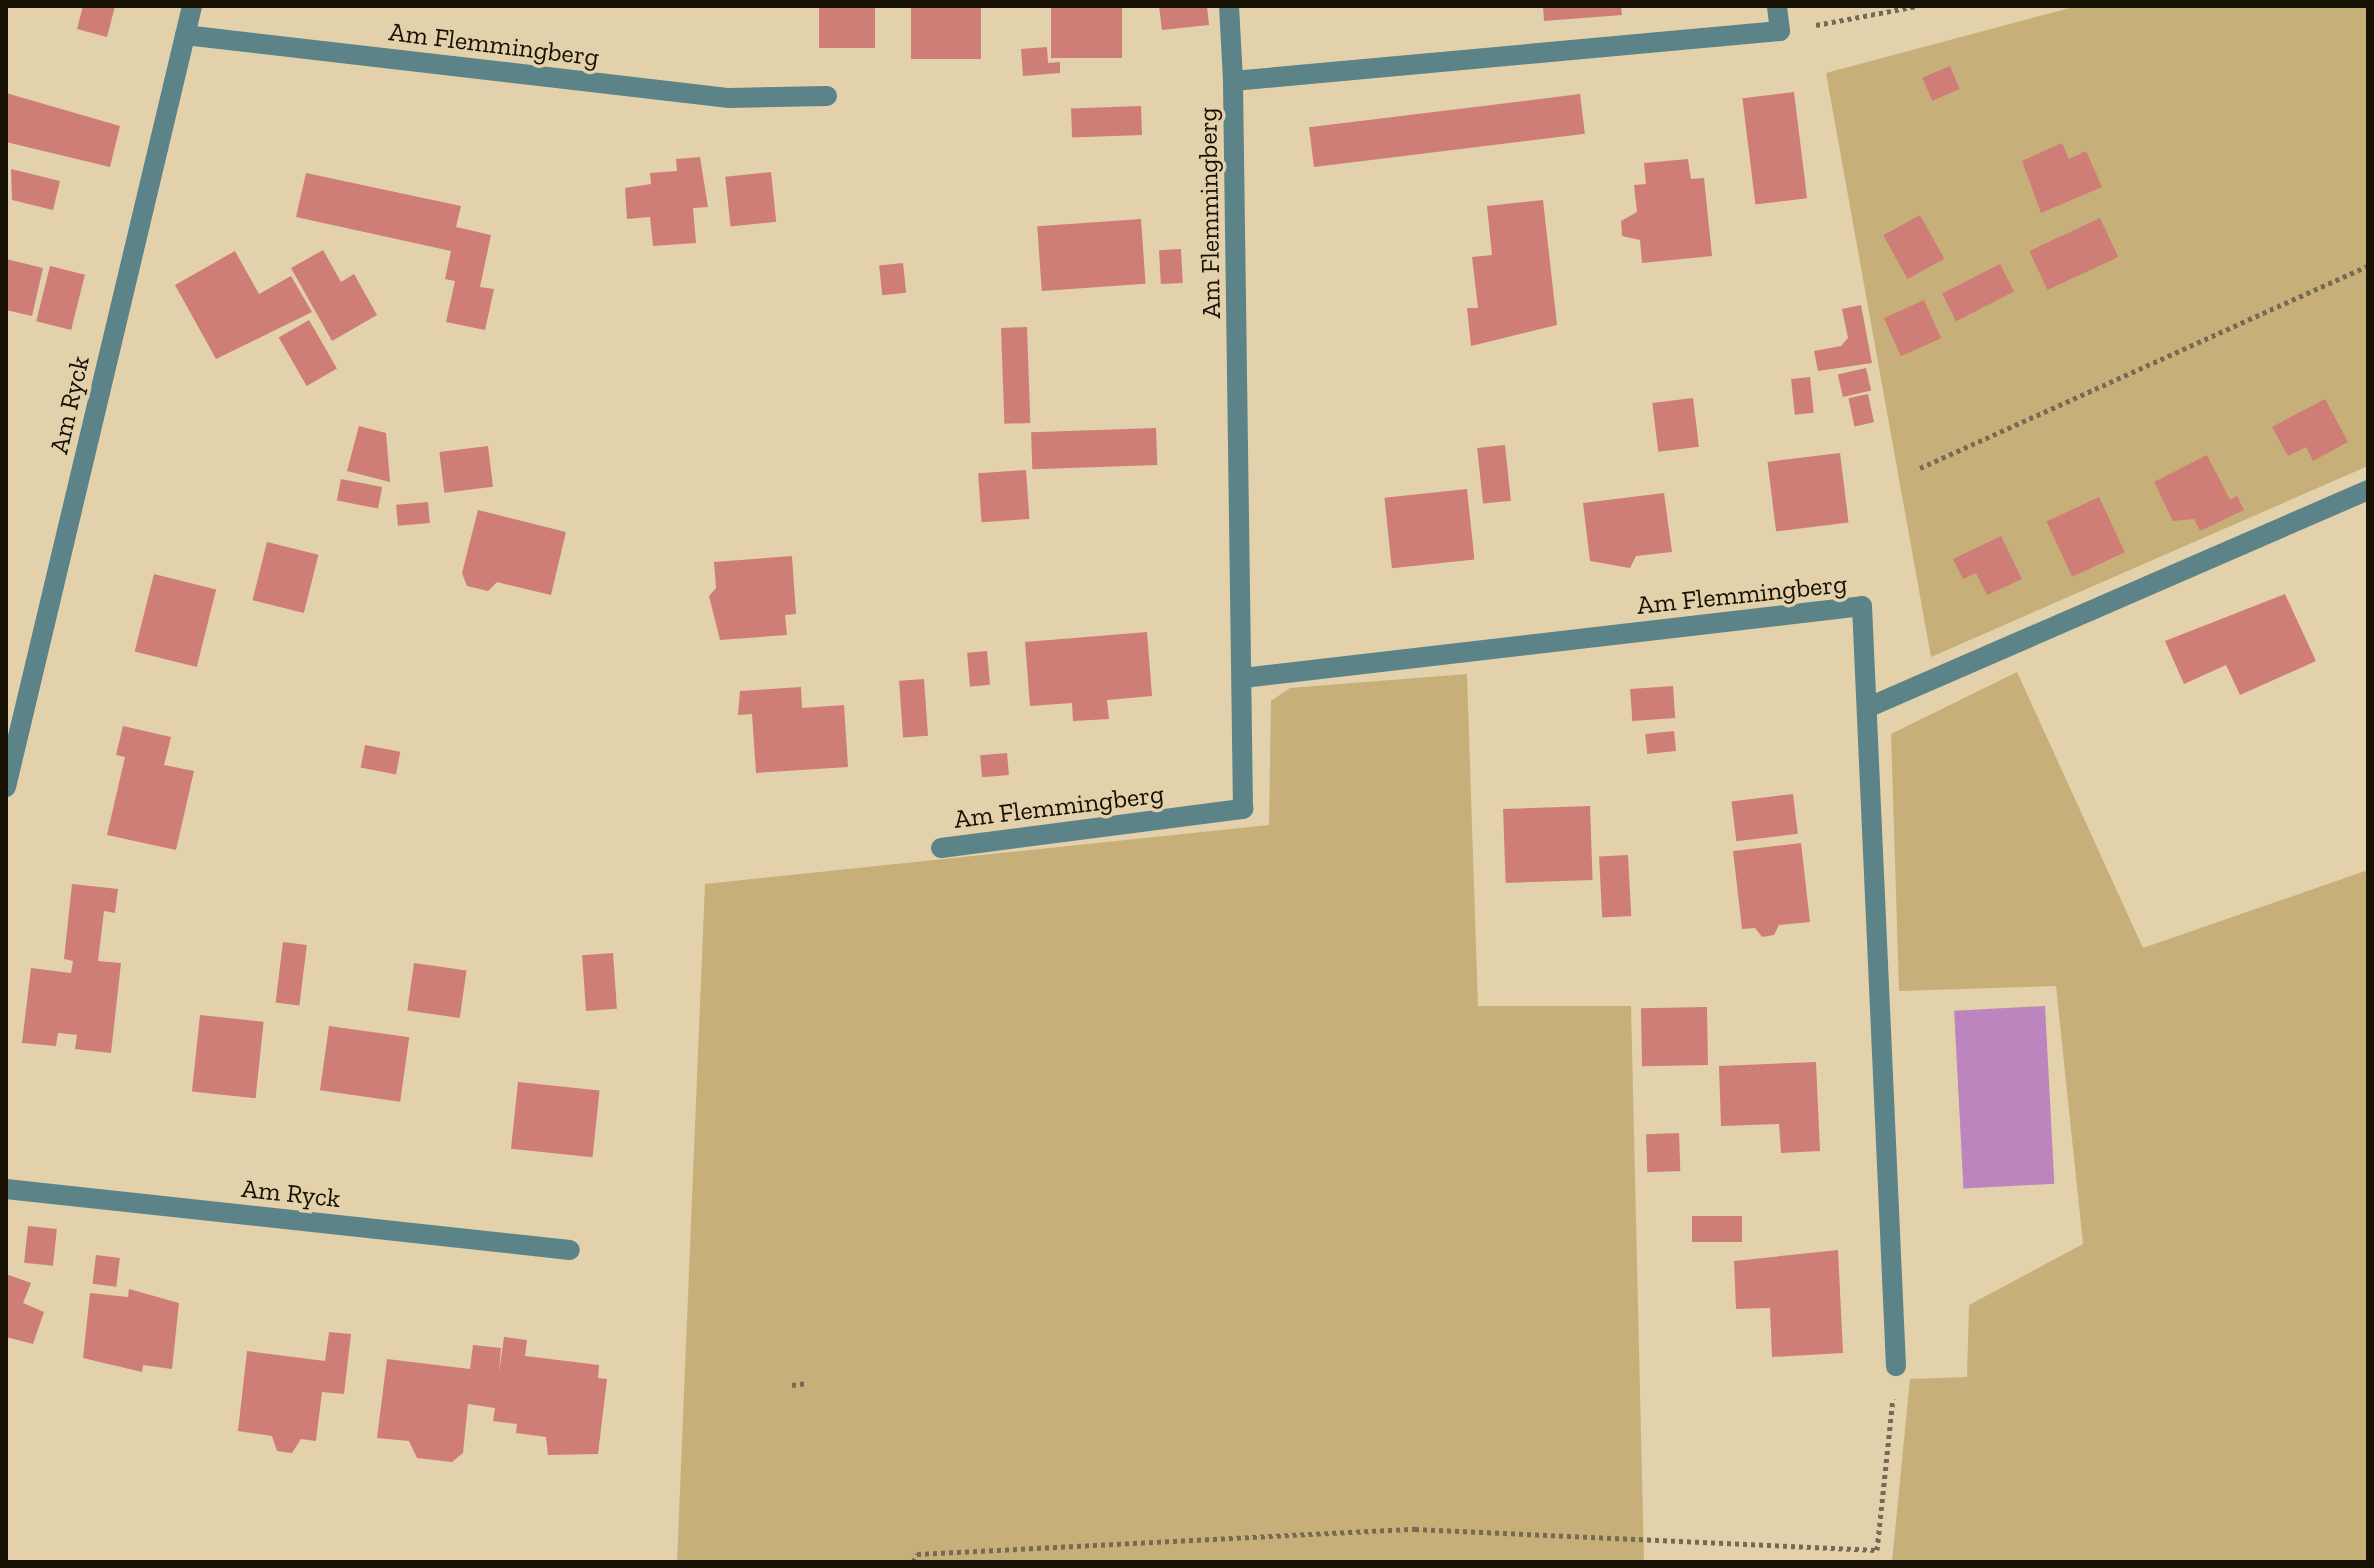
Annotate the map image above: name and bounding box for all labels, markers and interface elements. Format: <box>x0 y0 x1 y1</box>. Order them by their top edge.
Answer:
street label: Am Flemmingberg <box>387 17 601 73</box>
street label: Am Flemmingberg <box>1193 107 1227 319</box>
street label: Am Ryck <box>44 353 96 457</box>
street label: Am Flemmingberg <box>1635 568 1849 622</box>
street label: Am Flemmingberg <box>952 779 1166 835</box>
street label: Am Ryck <box>240 1173 342 1215</box>

